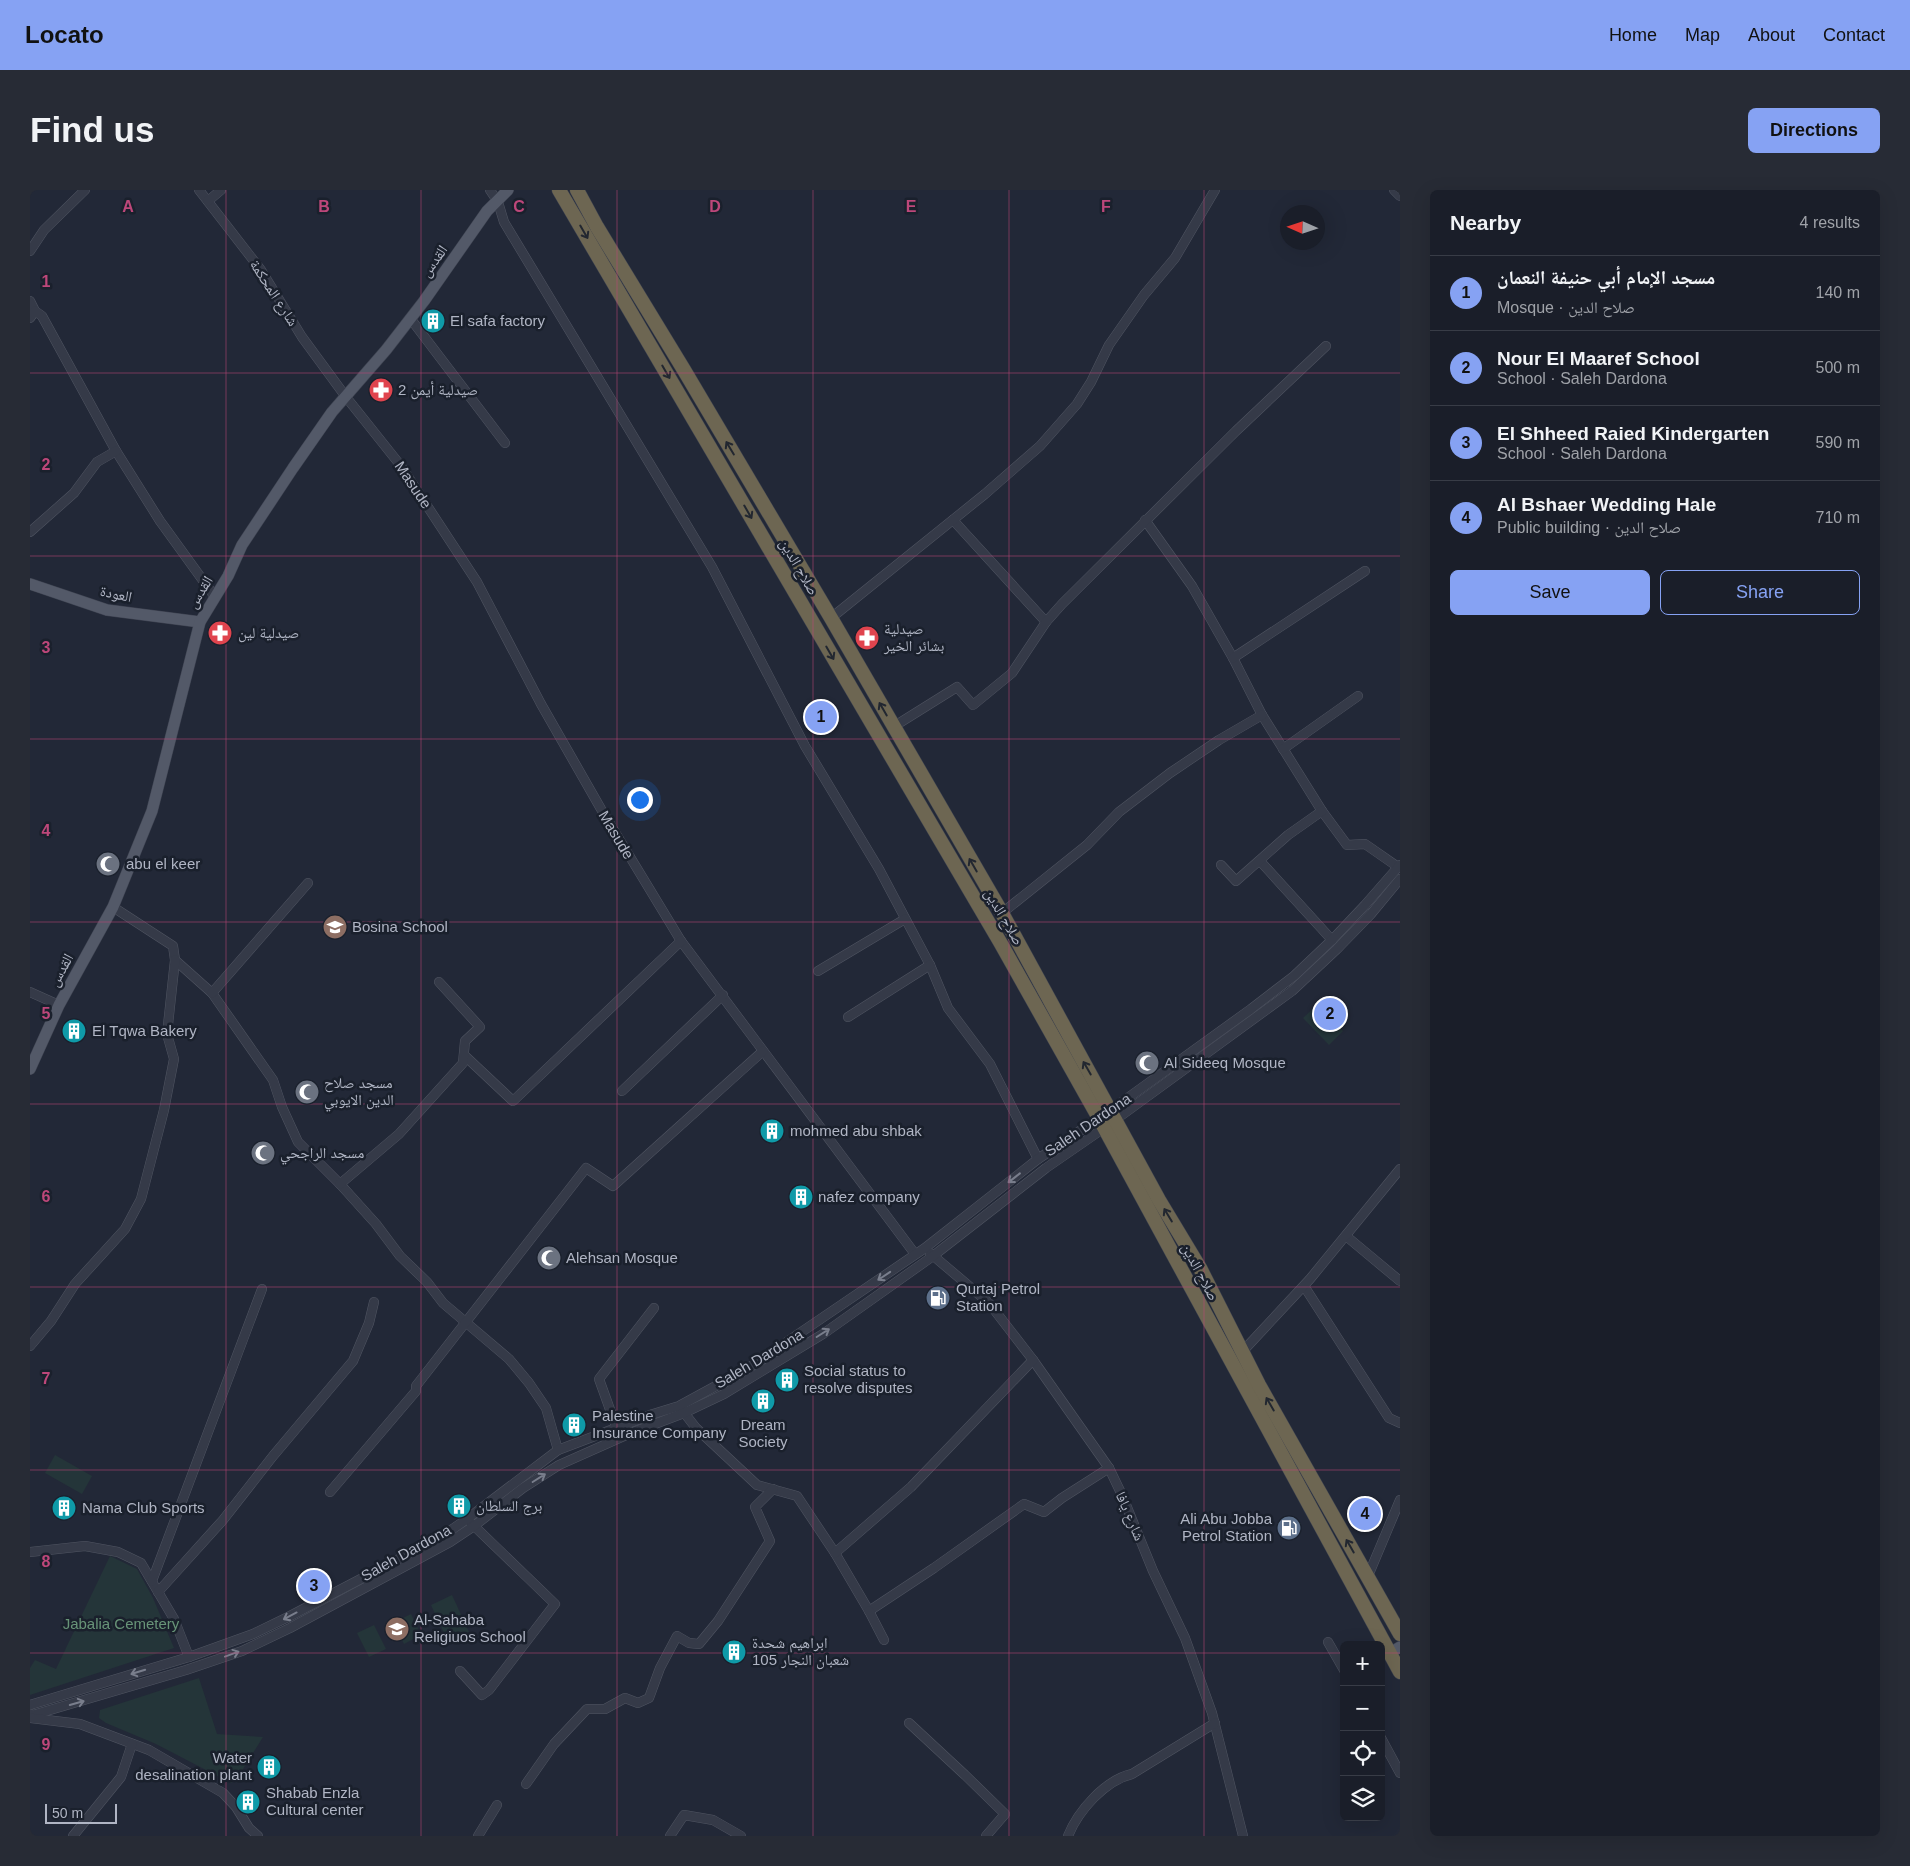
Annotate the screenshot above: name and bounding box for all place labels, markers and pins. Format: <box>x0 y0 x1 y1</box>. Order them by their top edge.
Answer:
building icon: El safa factory <box>420 308 446 334</box>
place label: El safa factory <box>450 312 546 329</box>
pharmacy icon: صيدلية أيمن 2 <box>368 377 394 403</box>
place label: صيدلية أيمن 2 <box>398 381 478 400</box>
pharmacy icon: صيدلية لين <box>207 620 233 646</box>
place label: صيدلية بشائر الخير <box>883 620 944 655</box>
place label: صيدلية لين <box>238 624 299 643</box>
pharmacy icon: صيدلية بشائر الخير <box>854 625 880 651</box>
pin: 1 <box>805 698 837 736</box>
mosque icon: abu el keer <box>95 851 121 877</box>
place label: abu el keer <box>126 855 200 872</box>
school or university icon: Bosina School <box>322 914 348 940</box>
place label: Bosina School <box>352 918 448 935</box>
pin: 2 <box>1314 995 1346 1033</box>
building icon: El Tqwa Bakery <box>61 1018 87 1044</box>
place label: El Tqwa Bakery <box>92 1022 197 1039</box>
mosque icon: Al Sideeq Mosque <box>1134 1050 1160 1076</box>
place label: Al Sideeq Mosque <box>1164 1054 1286 1071</box>
place label: مسجد صلاح الدين الايوبي <box>324 1074 394 1112</box>
mosque icon: مسجد صلاح الدين الايوبي <box>294 1079 320 1105</box>
building icon: mohmed abu shbak <box>759 1118 785 1144</box>
place label: mohmed abu shbak <box>790 1122 922 1139</box>
mosque icon: مسجد الراجحي <box>250 1140 276 1166</box>
place label: مسجد الراجحي <box>280 1144 364 1165</box>
building icon: nafez company <box>788 1184 814 1210</box>
place label: nafez company <box>818 1188 920 1205</box>
mosque icon: Alehsan Mosque <box>536 1245 562 1271</box>
place label: Alehsan Mosque <box>566 1249 678 1266</box>
place label: Qurtaj Petrol Station <box>956 1280 1040 1314</box>
fuel station icon: Qurtaj Petrol Station <box>925 1285 951 1311</box>
place label: Social status to resolve disputes <box>804 1362 912 1396</box>
building icon: Social status to resolve disputes <box>774 1367 800 1393</box>
building icon: Dream Society <box>750 1388 776 1414</box>
place label: Palestine Insurance Company <box>592 1407 727 1441</box>
building icon: Palestine Insurance Company <box>561 1412 587 1438</box>
place label: Dream Society <box>738 1416 788 1450</box>
building icon: برج السلطان <box>446 1493 472 1519</box>
building icon: Nama Club Sports <box>51 1495 77 1521</box>
pin: 4 <box>1349 1495 1381 1533</box>
place label: برج السلطان <box>476 1497 542 1516</box>
place label: Nama Club Sports <box>82 1499 205 1516</box>
place label: Ali Abu Jobba Petrol Station <box>1180 1510 1273 1544</box>
fuel station icon: Ali Abu Jobba Petrol Station <box>1276 1515 1302 1541</box>
pin: 3 <box>298 1567 330 1605</box>
place label: Al-Sahaba Religiuos School <box>414 1611 526 1645</box>
school or university icon: Al-Sahaba Religiuos School <box>384 1616 410 1642</box>
place label: ابراهيم شحدة شعبان النجار 105 <box>752 1634 849 1670</box>
building icon: ابراهيم شحدة شعبان النجار 105 <box>721 1639 747 1665</box>
place label: Water desalination plant <box>135 1749 253 1783</box>
building icon: Water desalination plant <box>256 1754 282 1780</box>
place label: Shabab Enzla Cultural center <box>266 1784 364 1818</box>
building icon: Shabab Enzla Cultural center <box>235 1789 261 1815</box>

